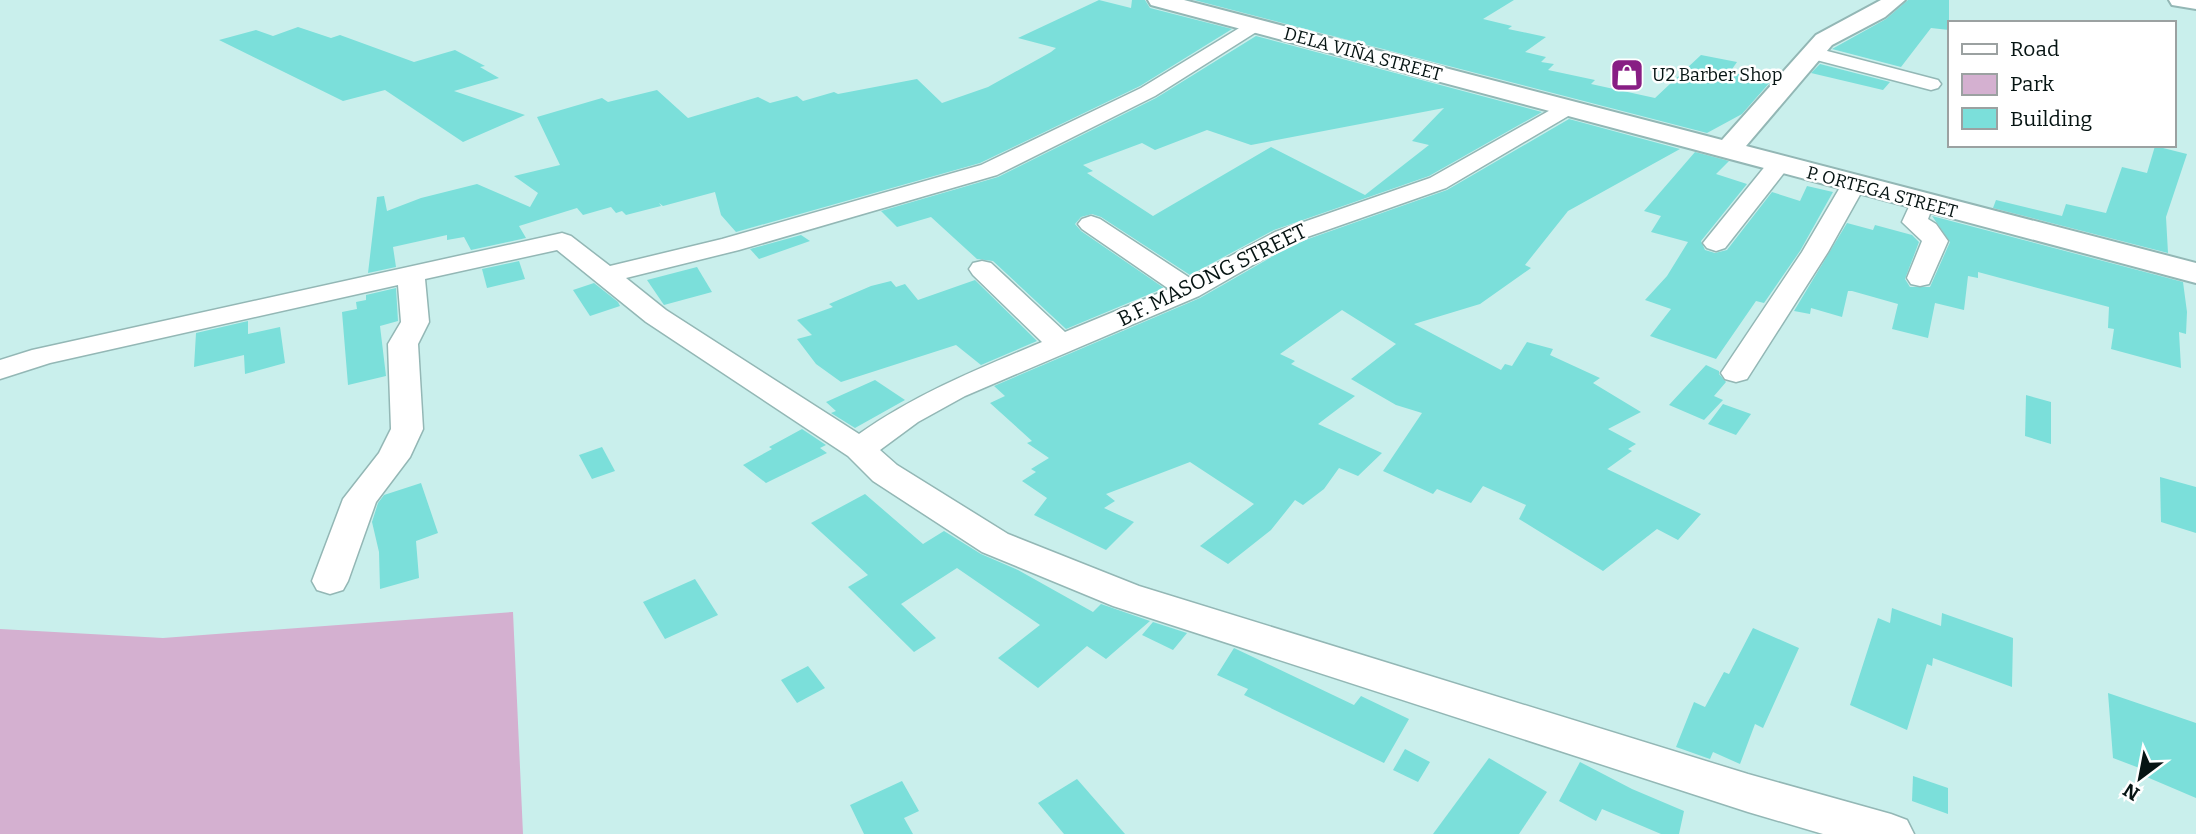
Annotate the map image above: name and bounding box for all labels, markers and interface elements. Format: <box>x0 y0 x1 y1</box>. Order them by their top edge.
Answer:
legend <box>1948 21 2175 147</box>
street label: DELA VIÑA STREET <box>1281 22 1445 86</box>
text: Road <box>2010 36 2059 62</box>
shop icon: U2 Barber Shop <box>1608 56 1646 94</box>
place label: U2 Barber Shop <box>1652 64 1782 86</box>
text: Park <box>2010 71 2054 97</box>
text: Building <box>2010 106 2093 132</box>
street label: P. ORTEGA STREET <box>1804 161 1960 223</box>
street label: B.F. MASONG STREET <box>1113 218 1311 332</box>
north arrow <box>2105 743 2175 813</box>
text: N <box>2119 778 2144 806</box>

